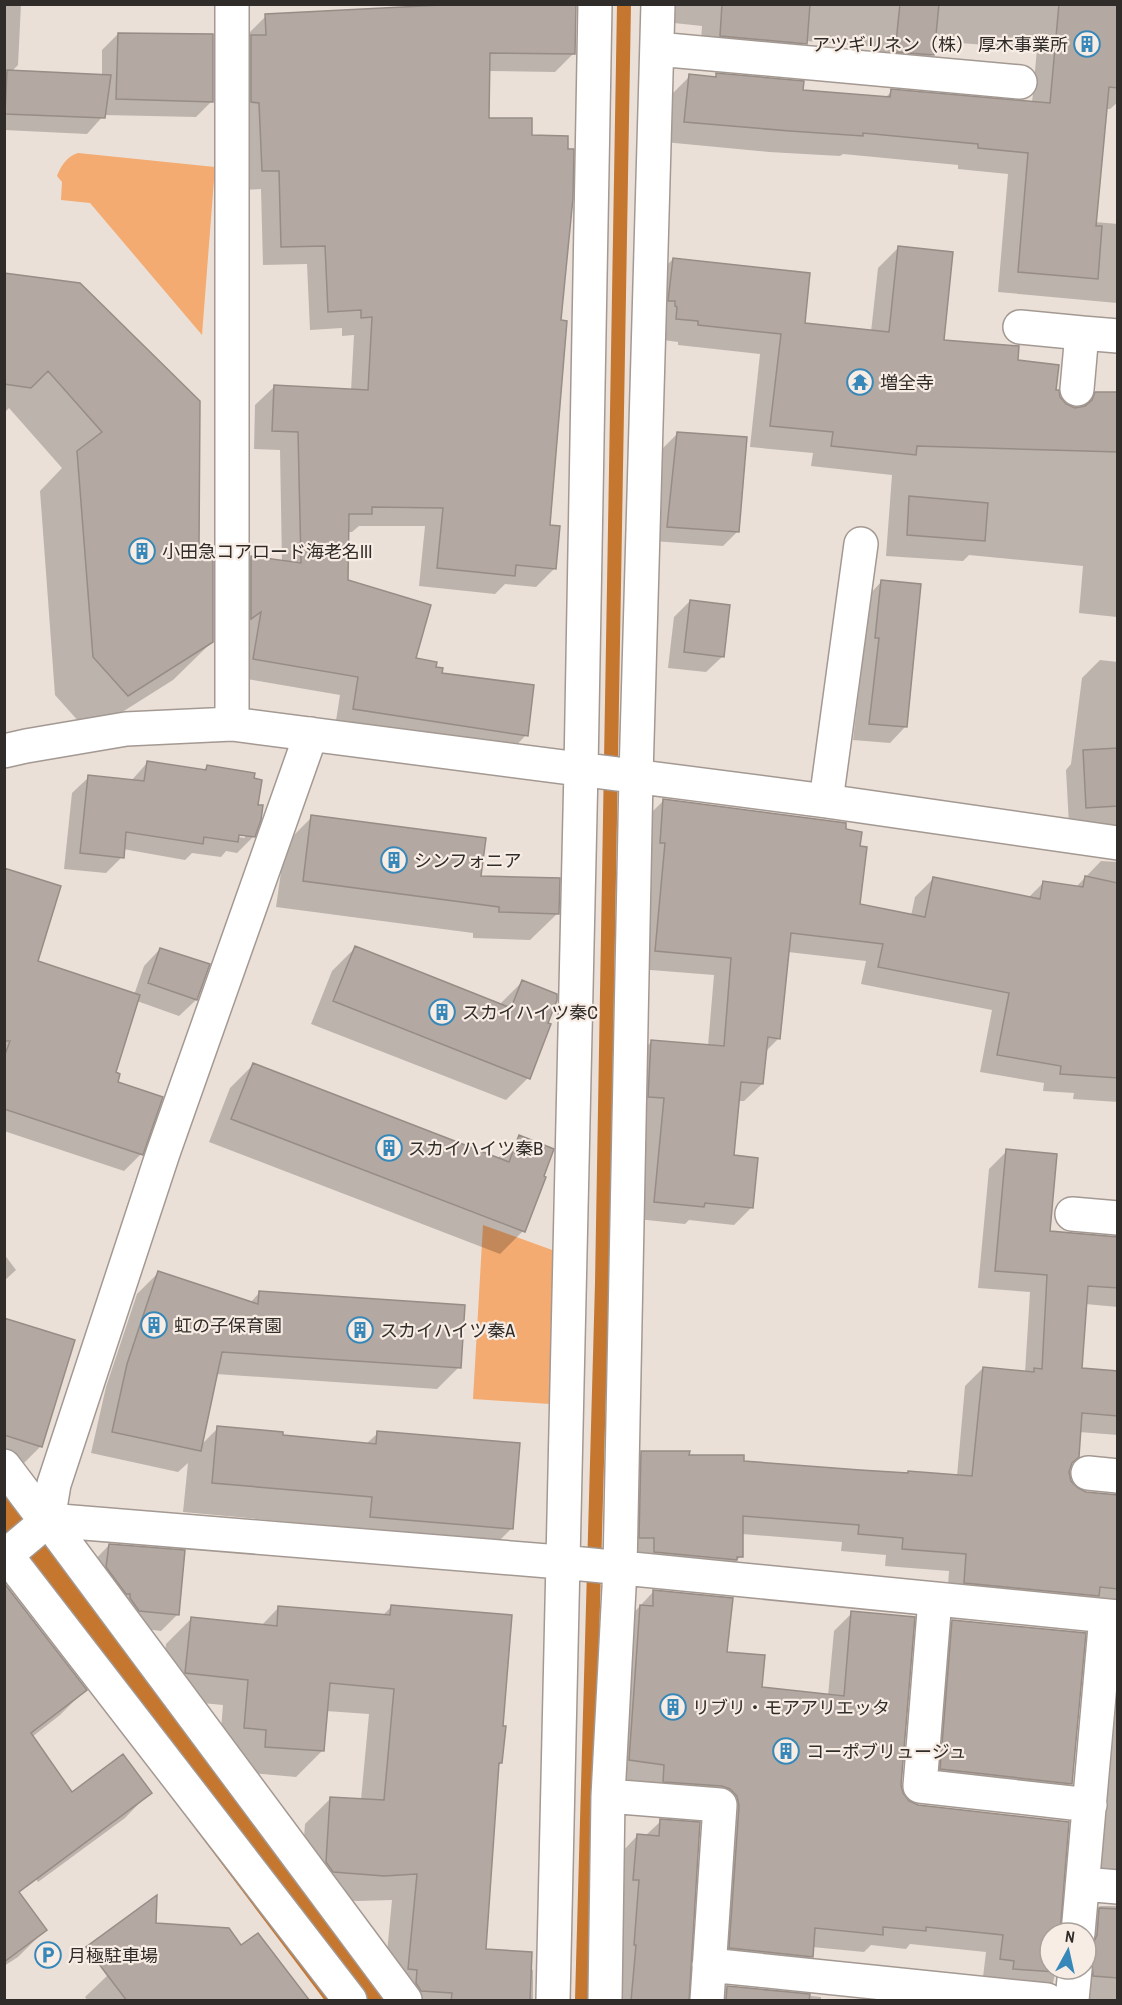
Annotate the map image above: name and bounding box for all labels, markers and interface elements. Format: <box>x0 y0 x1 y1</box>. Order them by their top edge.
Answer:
building icon: アツギリネン（株） 厚木事業所 <box>1072 29 1102 59</box>
place label: アツギリネン（株） 厚木事業所 <box>812 32 1068 57</box>
temple icon: 増全寺 <box>845 367 875 397</box>
place label: 増全寺 <box>880 370 934 395</box>
building icon: 小田急コアロード海老名III <box>127 536 157 566</box>
place label: 小田急コアロード海老名III <box>162 539 372 564</box>
building icon: シンフォニア <box>379 845 409 875</box>
place label: シンフォニア <box>414 848 521 873</box>
building icon: スカイハイツ秦C <box>427 997 457 1027</box>
place label: スカイハイツ秦C <box>462 1000 598 1025</box>
building icon: スカイハイツ秦B <box>374 1133 404 1163</box>
place label: スカイハイツ秦B <box>408 1136 543 1161</box>
building icon: 虹の子保育園 <box>139 1310 169 1340</box>
place label: 虹の子保育園 <box>174 1313 282 1338</box>
building icon: スカイハイツ秦A <box>345 1315 375 1345</box>
place label: スカイハイツ秦A <box>380 1318 515 1343</box>
building icon: リブリ・モアアリエッタ <box>658 1692 688 1722</box>
place label: リブリ・モアアリエッタ <box>692 1695 890 1720</box>
building icon: コーポブリュージュ <box>771 1736 801 1766</box>
place label: コーポブリュージュ <box>806 1739 966 1764</box>
north arrow <box>1038 1921 1098 1981</box>
text: N <box>1064 1925 1076 1948</box>
parking icon: 月極駐車場 <box>33 1940 63 1970</box>
place label: 月極駐車場 <box>68 1943 158 1968</box>

